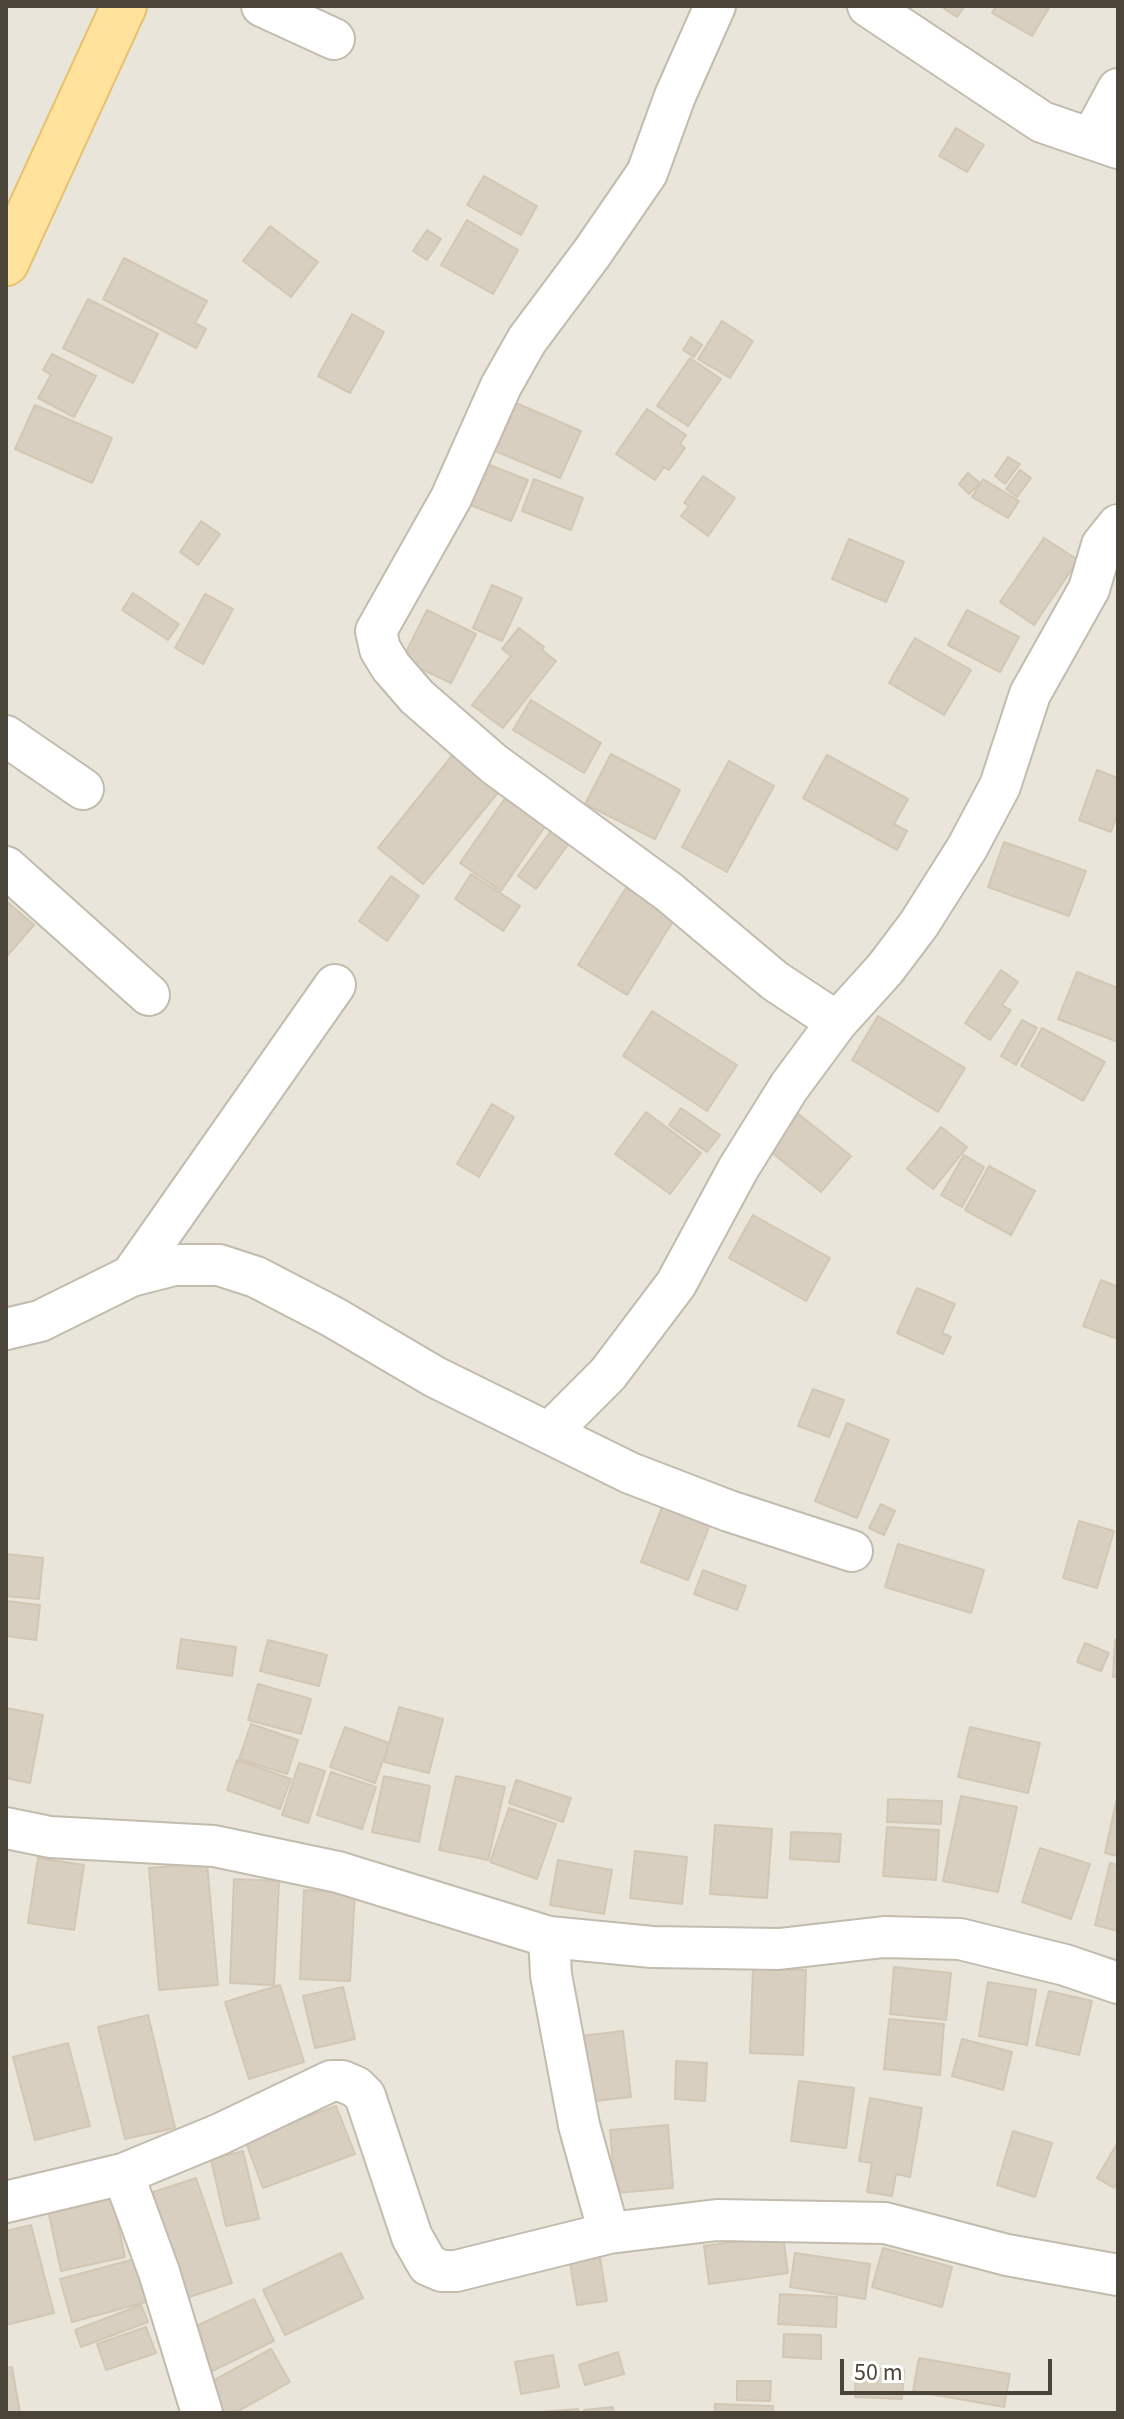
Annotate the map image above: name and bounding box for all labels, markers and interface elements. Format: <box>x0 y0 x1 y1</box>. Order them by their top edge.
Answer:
scale bar <box>844 2343 1056 2393</box>
text: 50 m <box>854 2355 903 2390</box>

